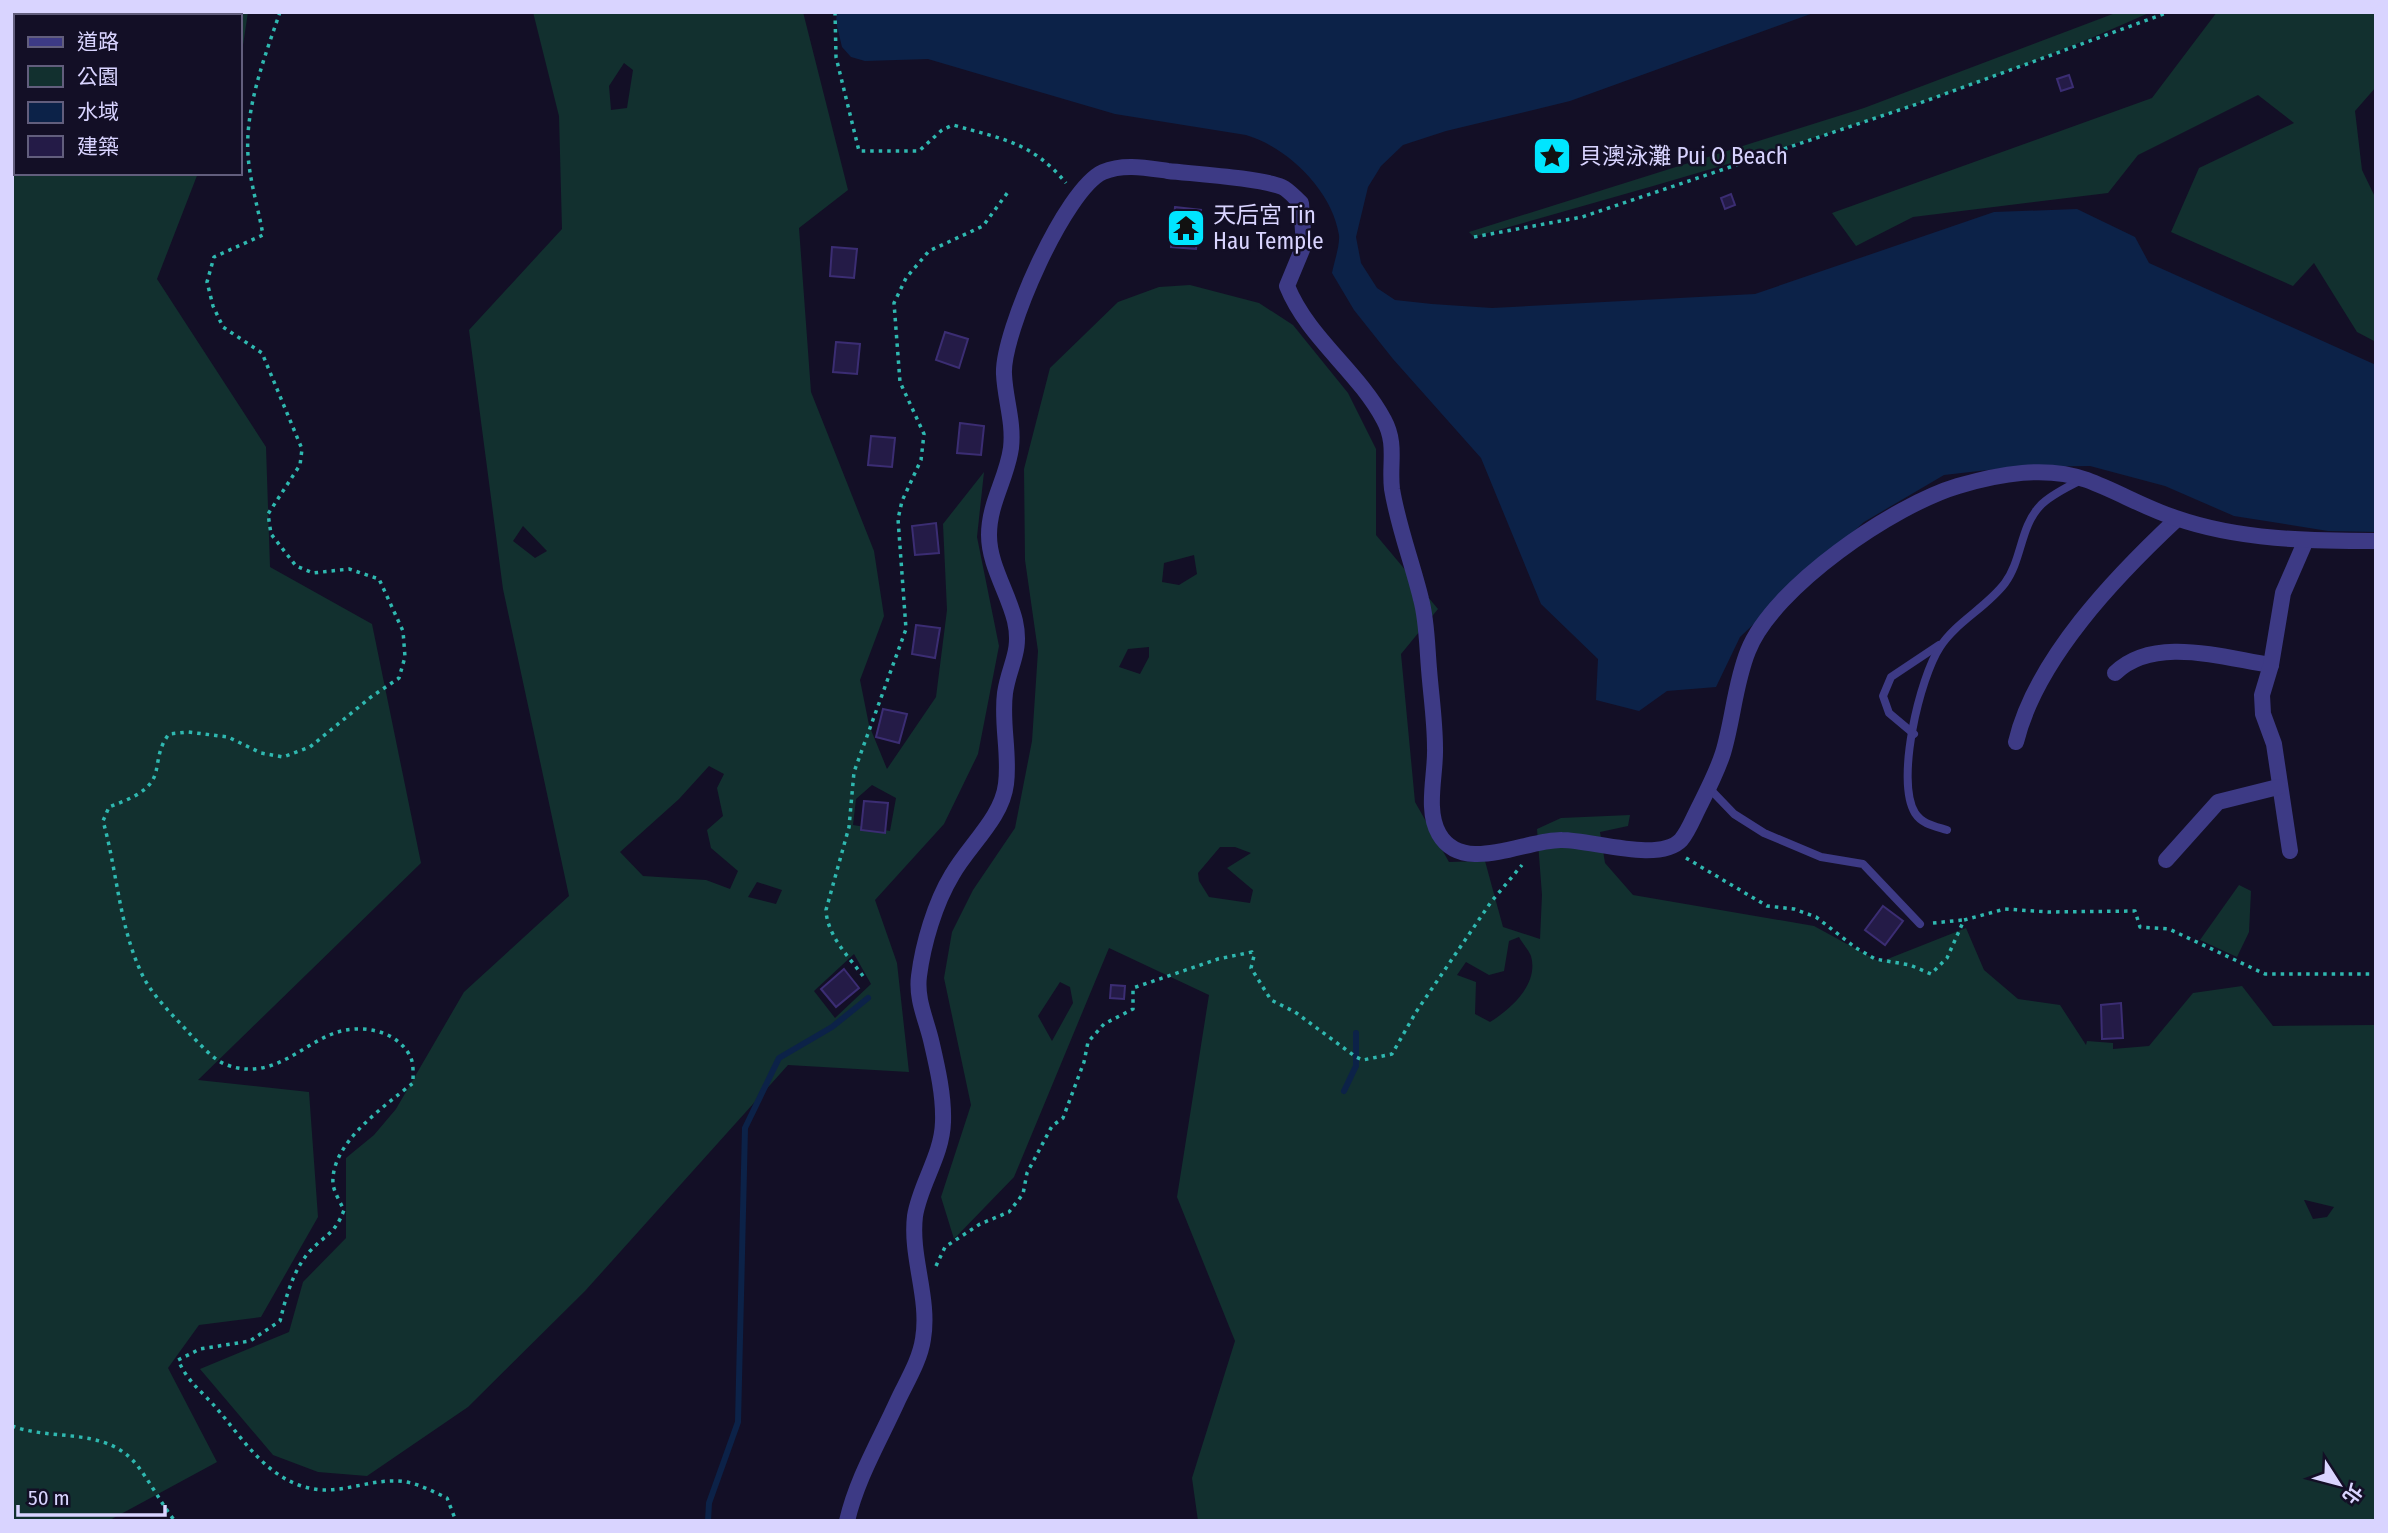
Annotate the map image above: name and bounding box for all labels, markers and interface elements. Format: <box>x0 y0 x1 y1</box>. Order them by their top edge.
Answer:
legend <box>14 14 242 175</box>
text: 道路 <box>77 29 119 55</box>
text: 公園 <box>77 64 119 90</box>
text: 水域 <box>77 99 119 125</box>
text: 建築 <box>77 134 119 160</box>
place icon: 貝澳泳灘 Pui O Beach <box>1531 135 1573 177</box>
place label: 貝澳泳灘 Pui O Beach <box>1579 142 1788 170</box>
place label: 天后宮 Tin Hau Temple <box>1213 201 1324 255</box>
temple icon: 天后宮 Tin Hau Temple <box>1165 207 1207 249</box>
north arrow <box>2304 1449 2374 1519</box>
scale bar <box>18 1474 164 1518</box>
text: 北 <box>2337 1479 2367 1508</box>
text: 50 m <box>28 1485 70 1511</box>

